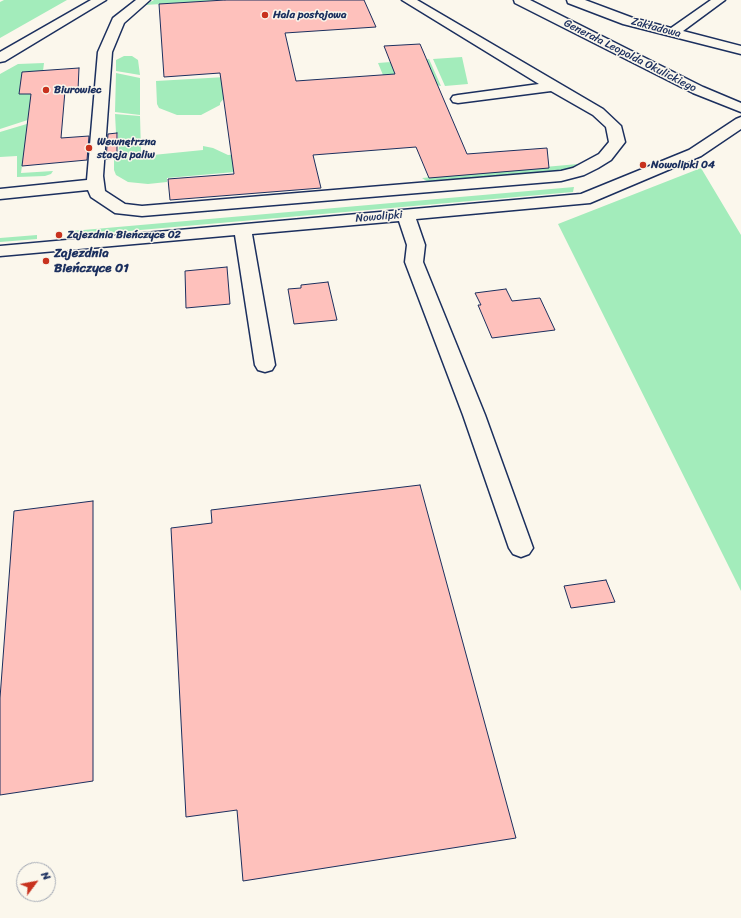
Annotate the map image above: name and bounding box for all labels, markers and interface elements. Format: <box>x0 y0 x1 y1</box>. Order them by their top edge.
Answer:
place label: Hala postojowa <box>273 8 346 22</box>
marker: Hala postojowa <box>260 10 270 20</box>
street label: Zakładowa <box>630 15 682 41</box>
street label: Generała Leopolda Okulickiego <box>561 17 699 95</box>
place label: Biurowiec <box>54 83 102 97</box>
marker: Biurowiec <box>41 85 51 95</box>
place label: Wewnętrzna stacja paliw <box>97 135 156 161</box>
marker: Wewnętrzna stacja paliw <box>84 143 94 153</box>
place label: Nowolipki 04 <box>651 158 715 172</box>
marker: Nowolipki 04 <box>638 160 648 170</box>
street label: Nowolipki <box>355 208 403 226</box>
place label: Zajezdnia Bieńczyce 02 <box>67 228 181 242</box>
marker: Zajezdnia Bieńczyce 02 <box>54 230 64 240</box>
place label: Zajezdnia Bieńczyce 01 <box>54 246 129 277</box>
marker: Zajezdnia Bieńczyce 01 <box>41 256 51 266</box>
north arrow <box>16 862 56 902</box>
text: N <box>36 868 56 884</box>

